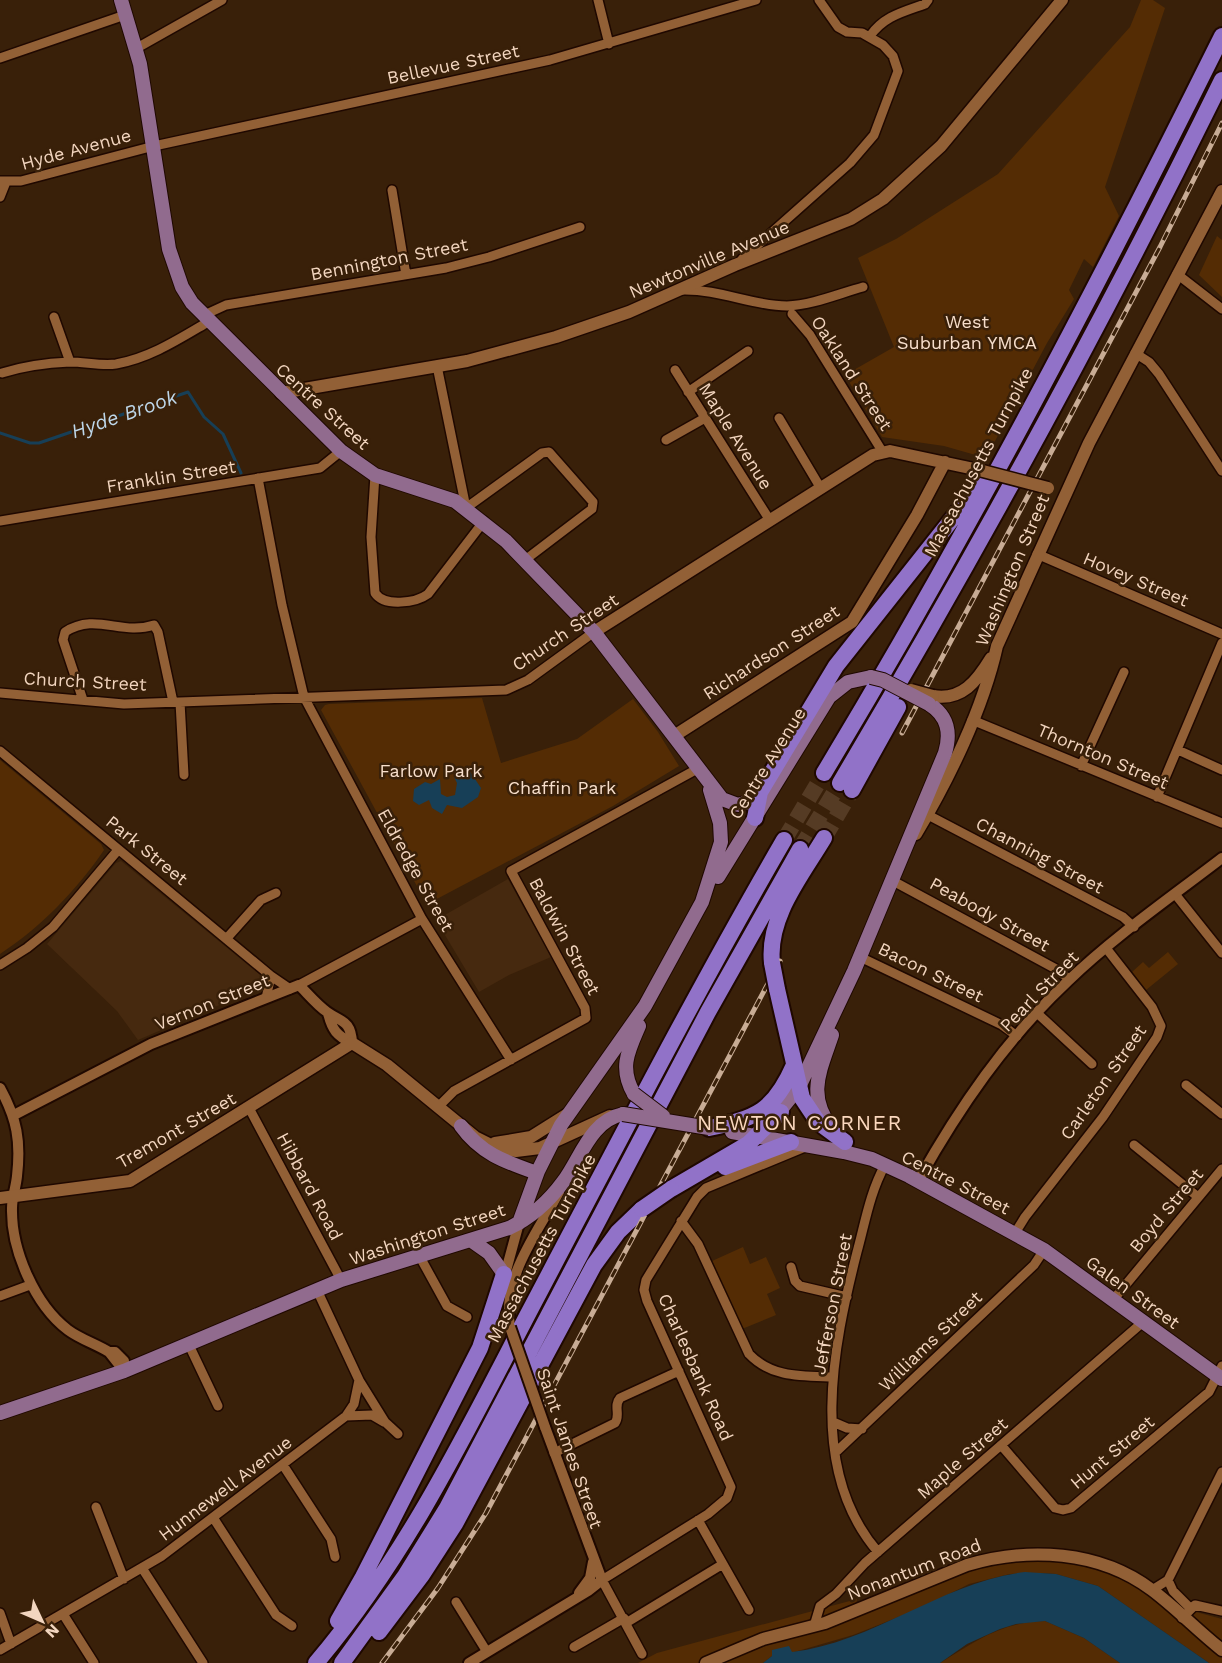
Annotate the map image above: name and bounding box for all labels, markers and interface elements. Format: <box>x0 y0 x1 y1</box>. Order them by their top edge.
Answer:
street label: Bellevue Street <box>385 40 521 88</box>
street label: Hyde Avenue <box>19 124 133 174</box>
street label: Newtonville Avenue <box>626 216 792 302</box>
street label: Bennington Street <box>309 233 470 285</box>
park label: West Suburban YMCA <box>897 311 1037 353</box>
street label: Oakland Street <box>807 312 897 435</box>
street label: Centre Street <box>272 358 375 454</box>
street label: Massachusetts Turnpike <box>919 364 1037 560</box>
street label: Maple Avenue <box>695 379 777 493</box>
water label: Hyde Brook <box>68 384 181 443</box>
street label: Franklin Street <box>105 455 238 497</box>
street label: Washington Street <box>971 491 1054 649</box>
street label: Hovey Street <box>1080 547 1192 611</box>
street label: Church Street <box>508 589 622 675</box>
street label: Richardson Street <box>699 600 843 704</box>
street label: Church Street <box>23 667 148 695</box>
street label: Centre Avenue <box>724 703 810 823</box>
street label: Thornton Street <box>1034 719 1172 793</box>
park label: Farlow Park <box>379 760 483 781</box>
park label: Chaffin Park <box>508 777 616 798</box>
street label: Eldredge Street <box>374 805 459 936</box>
street label: Park Street <box>102 811 192 889</box>
street label: Channing Street <box>972 812 1108 898</box>
street label: Peabody Street <box>926 872 1054 956</box>
street label: Baldwin Street <box>525 874 605 999</box>
street label: Bacon Street <box>875 938 987 1007</box>
street label: Pearl Street <box>995 946 1083 1036</box>
street label: Vernon Street <box>152 969 273 1035</box>
street label: Carleton Street <box>1056 1020 1151 1143</box>
street label: Tremont Street <box>113 1087 240 1173</box>
district label: NEWTON CORNER <box>697 1110 903 1135</box>
street label: Hibbard Road <box>273 1128 347 1244</box>
street label: Centre Street <box>898 1146 1014 1219</box>
street label: Massachusetts Turnpike <box>482 1150 600 1346</box>
street label: Boyd Street <box>1125 1163 1207 1256</box>
street label: Washington Street <box>346 1199 508 1269</box>
street label: Jefferson Street <box>808 1231 856 1376</box>
street label: Galen Street <box>1082 1251 1184 1333</box>
street label: Williams Street <box>874 1286 986 1395</box>
street label: Charlesbank Road <box>654 1290 738 1444</box>
street label: Saint James Street <box>533 1365 607 1531</box>
street label: Hunt Street <box>1066 1411 1159 1493</box>
street label: Maple Street <box>912 1413 1012 1503</box>
street label: Hunnewell Avenue <box>154 1431 296 1545</box>
street label: Nonantum Road <box>844 1534 984 1604</box>
north arrow <box>12 1591 72 1651</box>
text: N <box>41 1620 63 1642</box>

